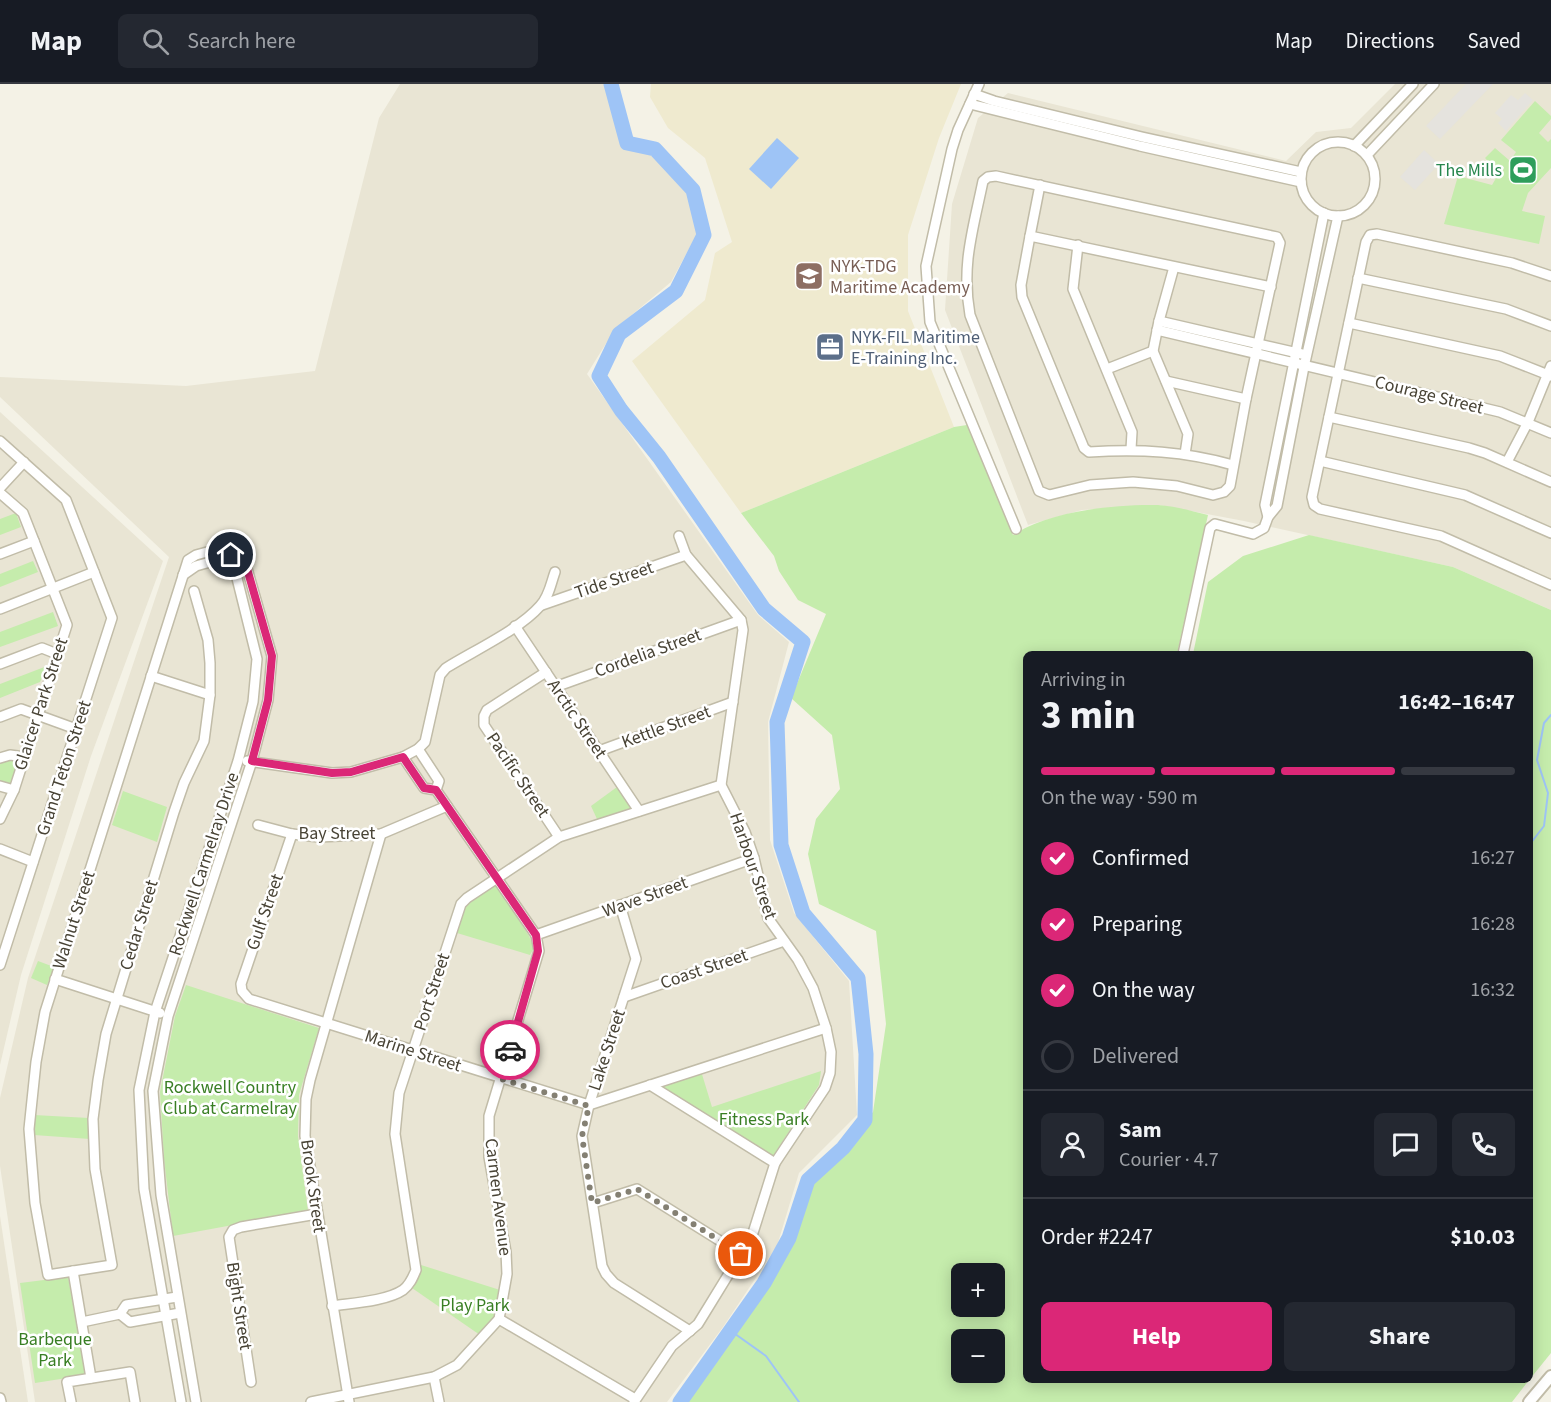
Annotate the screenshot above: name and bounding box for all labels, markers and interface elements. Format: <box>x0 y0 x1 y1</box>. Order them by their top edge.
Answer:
search box <box>118 14 538 68</box>
text: Map <box>30 21 82 61</box>
icon: search <box>139 25 172 58</box>
text: Search here <box>187 25 296 57</box>
text: Map <box>1275 26 1313 56</box>
text: Directions <box>1346 26 1434 56</box>
text: Saved <box>1467 26 1521 56</box>
sports icon: The Mills <box>1507 154 1539 186</box>
place label: The Mills <box>1436 158 1502 183</box>
place label: NYK-TDG Maritime Academy <box>830 254 971 300</box>
school or university icon: NYK-TDG Maritime Academy <box>793 260 825 292</box>
place label: NYK-FIL Maritime E-Training Inc. <box>851 325 980 371</box>
office icon: NYK-FIL Maritime E-Training Inc. <box>814 331 846 363</box>
street label: Courage Street <box>1372 369 1486 421</box>
pin <box>205 529 256 580</box>
icon: home <box>214 538 247 571</box>
street label: Tide Street <box>571 555 657 605</box>
street label: Cordelia Street <box>591 622 705 684</box>
street label: Glaicer Park Street <box>8 634 74 774</box>
text: Arriving in <box>1041 666 1126 694</box>
street label: Arctic Street <box>541 674 613 764</box>
text: 16:42–16:47 <box>1398 686 1515 718</box>
text: 3 min <box>1041 688 1136 744</box>
street label: Grand Teton Street <box>30 697 98 839</box>
street label: Kettle Street <box>618 699 714 755</box>
street label: Pacific Street <box>480 728 556 822</box>
street label: Rockwell Carmelray Drive <box>163 769 245 959</box>
text: On the way · 590 m <box>1041 784 1198 812</box>
street label: Harbour Street <box>723 809 783 923</box>
street label: Bay Street <box>299 821 375 846</box>
icon: check <box>1041 842 1074 875</box>
text: Confirmed <box>1092 842 1189 874</box>
text: 16:27 <box>1470 844 1515 872</box>
street label: Walnut Street <box>46 868 102 972</box>
street label: Gulf Street <box>240 870 290 954</box>
street label: Wave Street <box>599 870 691 924</box>
street label: Cedar Street <box>113 877 165 973</box>
icon: check <box>1041 908 1074 941</box>
text: Preparing <box>1092 908 1182 940</box>
text: 16:28 <box>1470 910 1515 938</box>
street label: Coast Street <box>657 942 751 996</box>
street label: Port Street <box>408 950 456 1034</box>
icon: check <box>1041 974 1074 1007</box>
text: On the way <box>1092 974 1195 1006</box>
text: 16:32 <box>1470 976 1515 1004</box>
street label: Lake Street <box>582 1006 632 1094</box>
courier <box>480 1020 540 1080</box>
street label: Marine Street <box>361 1024 465 1078</box>
icon: car <box>494 1034 527 1067</box>
text: Delivered <box>1092 1040 1179 1072</box>
park label: Rockwell Country Club at Carmelray <box>163 1075 298 1121</box>
park label: Fitness Park <box>719 1107 809 1132</box>
button: person <box>1041 1113 1104 1176</box>
button: chat <box>1374 1113 1437 1176</box>
button: phone <box>1452 1113 1515 1176</box>
text: Sam <box>1119 1114 1162 1146</box>
street label: Carmen Avenue <box>478 1137 518 1257</box>
street label: Brook Street <box>294 1138 332 1234</box>
text: Courier · 4.7 <box>1119 1146 1219 1174</box>
text: Order #2247 <box>1041 1221 1153 1253</box>
text: $10.03 <box>1450 1221 1515 1253</box>
pin <box>715 1228 766 1279</box>
icon: bag <box>724 1237 757 1270</box>
street label: Bight Street <box>220 1260 258 1352</box>
map controls <box>951 1263 1005 1383</box>
button: + <box>951 1263 1005 1317</box>
park label: Play Park <box>440 1293 510 1318</box>
button: Help <box>1041 1302 1272 1371</box>
button: Share <box>1284 1302 1515 1371</box>
park label: Barbeque Park <box>18 1327 92 1373</box>
button: − <box>951 1329 1005 1383</box>

